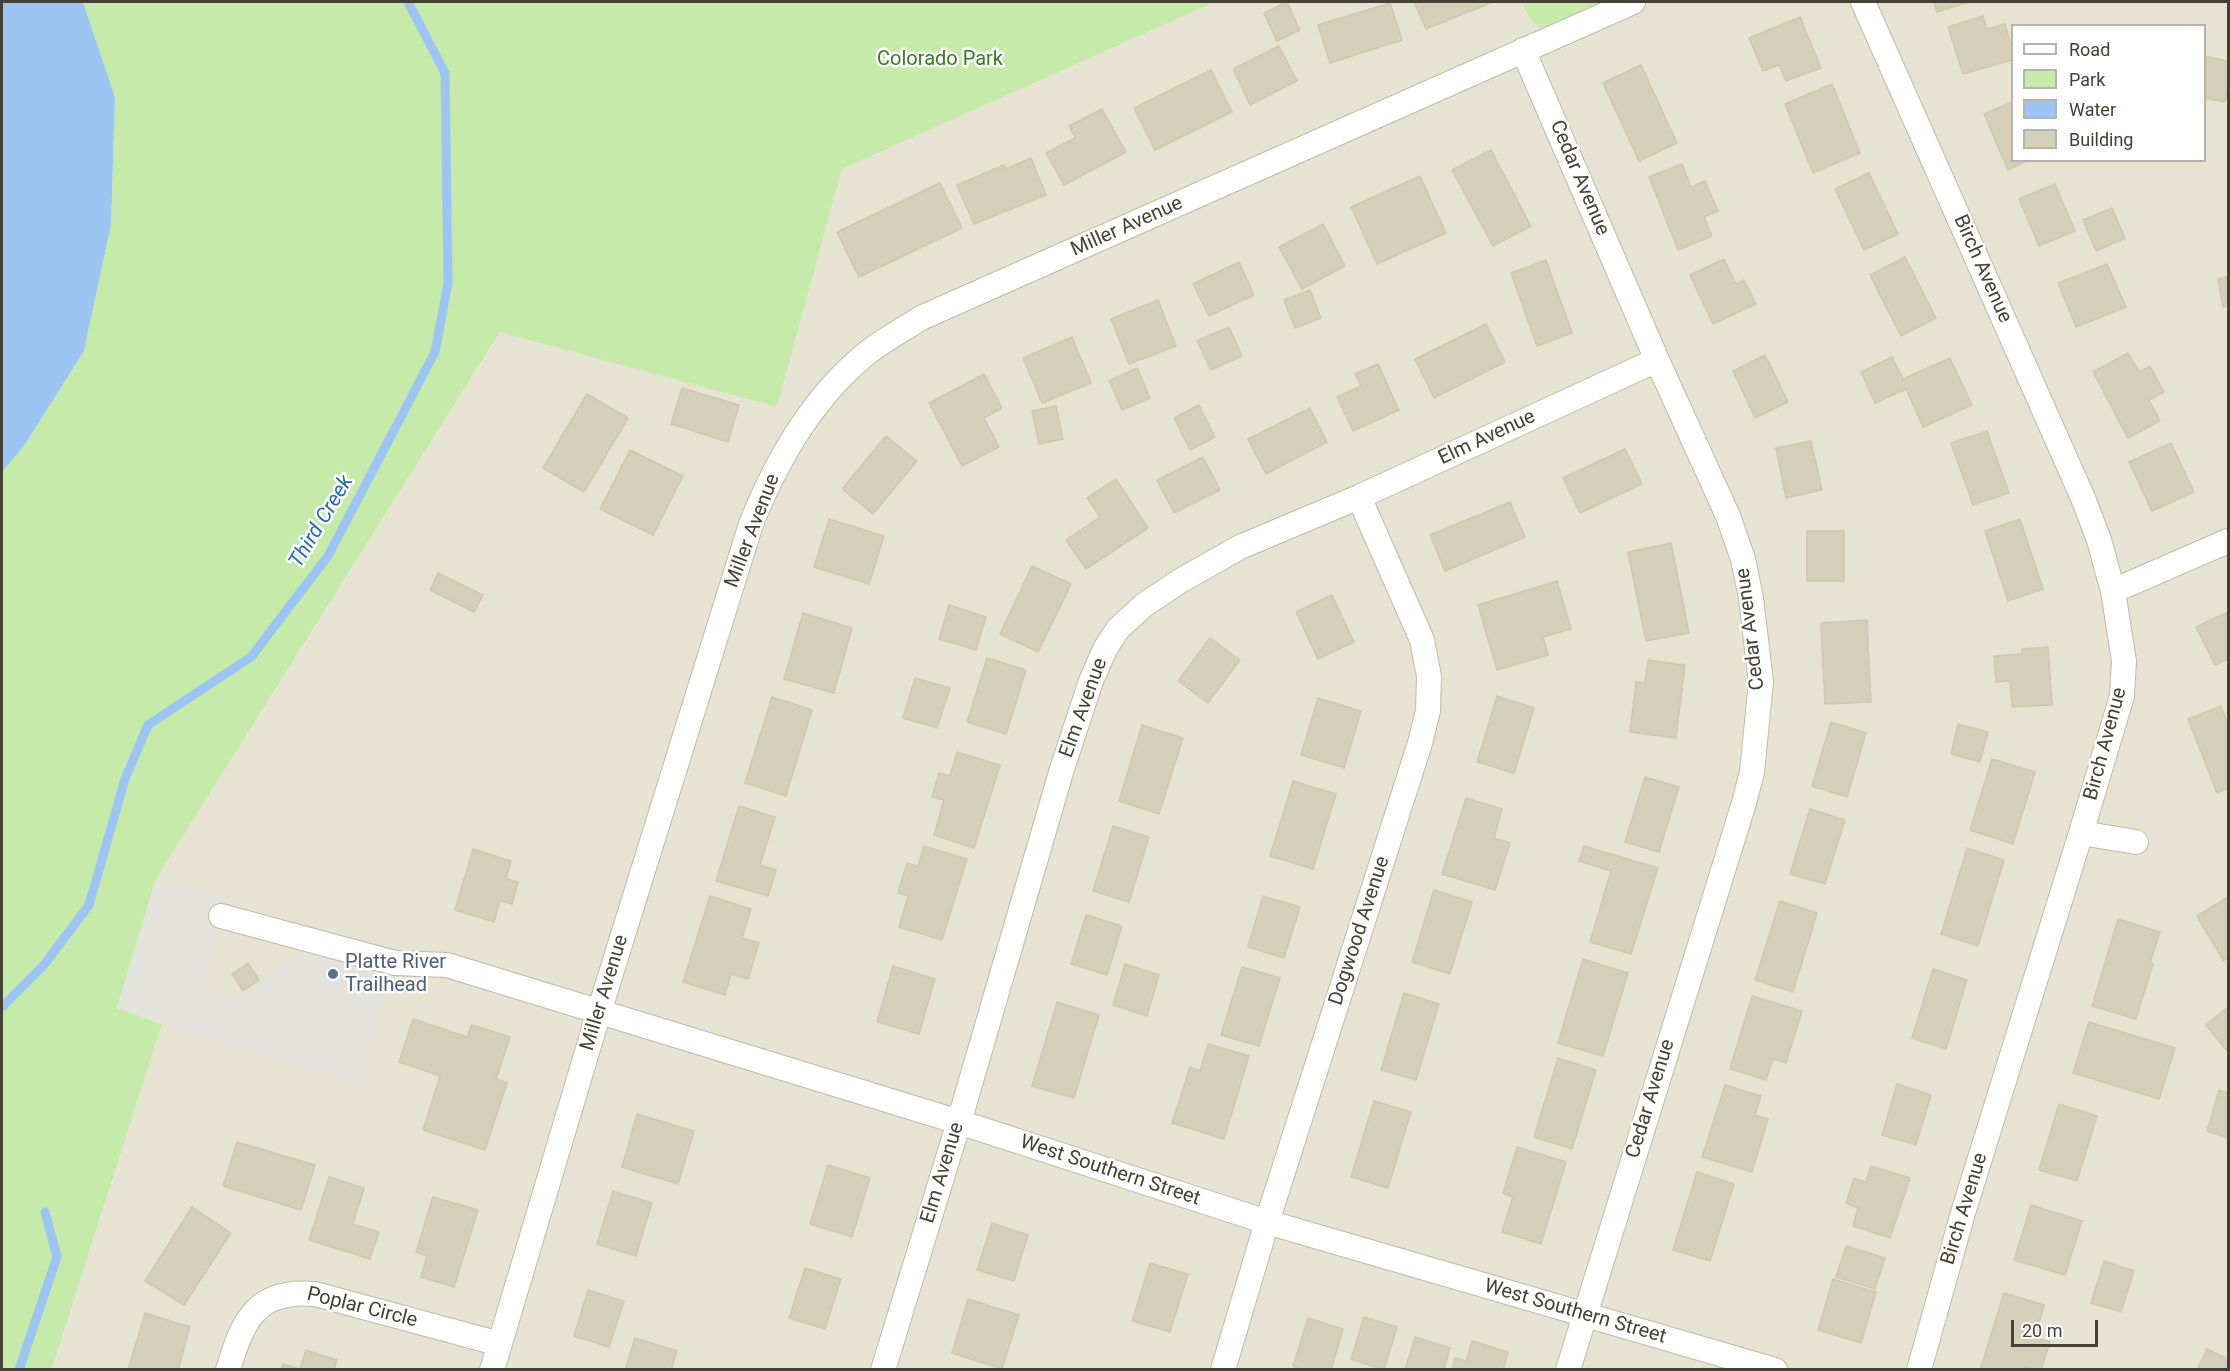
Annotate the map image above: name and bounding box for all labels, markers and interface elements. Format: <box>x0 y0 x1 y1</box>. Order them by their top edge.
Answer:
legend <box>2011 24 2206 162</box>
text: Road <box>2069 39 2110 60</box>
park label: Colorado Park <box>877 48 1003 72</box>
text: Park <box>2069 69 2105 90</box>
text: Water <box>2069 99 2116 120</box>
street label: Cedar Avenue <box>1544 117 1614 239</box>
text: Building <box>2069 129 2133 150</box>
street label: Miller Avenue <box>1067 192 1187 262</box>
street label: Birch Avenue <box>1947 211 2017 327</box>
street label: Elm Avenue <box>1435 405 1539 471</box>
water label: Third Creek <box>285 471 359 573</box>
street label: Miller Avenue <box>720 471 786 591</box>
street label: Cedar Avenue <box>1732 567 1770 691</box>
street label: Elm Avenue <box>1055 655 1113 761</box>
street label: Birch Avenue <box>2079 685 2133 803</box>
street label: Dogwood Avenue <box>1325 853 1395 1009</box>
street label: Miller Avenue <box>576 932 634 1054</box>
place label: Platte River Trailhead <box>345 951 446 998</box>
marker: Platte River Trailhead <box>326 967 340 981</box>
street label: Cedar Avenue <box>1622 1037 1680 1161</box>
street label: Elm Avenue <box>916 1120 970 1226</box>
street label: West Southern Street <box>1017 1131 1203 1211</box>
street label: Birch Avenue <box>1937 1150 1993 1268</box>
street label: West Southern Street <box>1481 1275 1669 1349</box>
street label: Poplar Circle <box>304 1283 420 1333</box>
scale bar <box>2014 1308 2101 1346</box>
text: 20 m <box>2022 1320 2062 1341</box>

